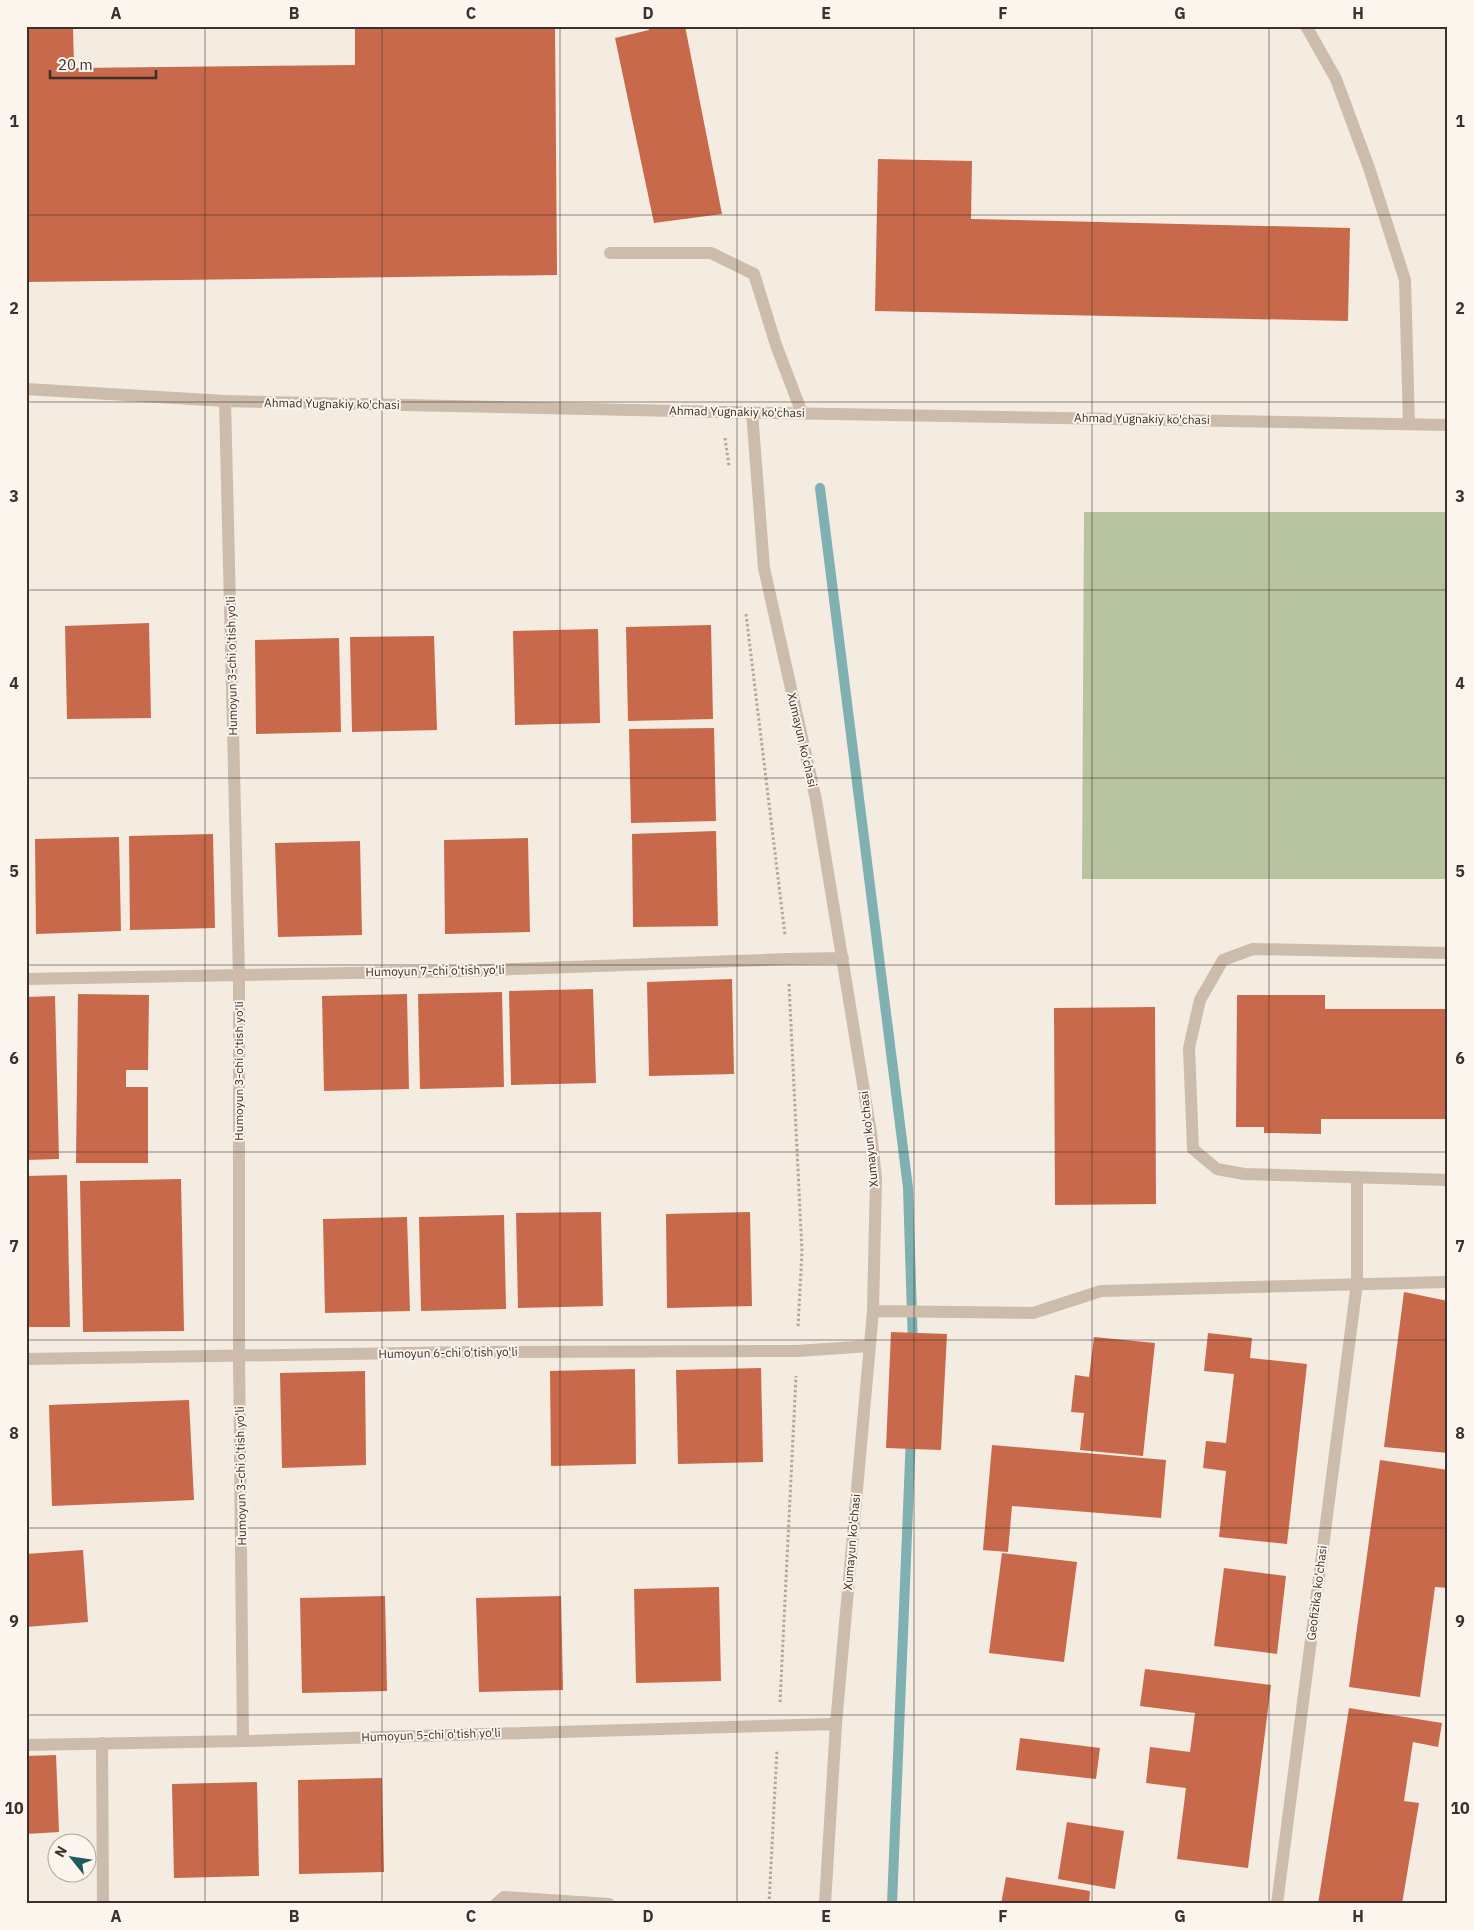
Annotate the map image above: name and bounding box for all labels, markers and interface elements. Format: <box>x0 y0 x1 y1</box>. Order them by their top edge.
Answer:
text: A <box>111 3 122 23</box>
text: B <box>289 3 300 23</box>
text: C <box>466 3 476 23</box>
text: D <box>642 3 654 23</box>
text: E <box>821 3 831 23</box>
text: F <box>998 3 1008 23</box>
text: G <box>1174 3 1186 23</box>
text: H <box>1352 3 1364 23</box>
scale bar <box>50 48 156 80</box>
text: 20 m <box>58 55 93 74</box>
text: 1 <box>9 111 19 131</box>
text: 1 <box>1455 111 1465 131</box>
text: 2 <box>9 298 19 318</box>
text: 2 <box>1455 298 1465 318</box>
street label: Ahmad Yugnakiy ko'chasi <box>264 395 400 412</box>
street label: Ahmad Yugnakiy ko'chasi <box>669 403 805 420</box>
street label: Ahmad Yugnakiy ko'chasi <box>1074 410 1210 427</box>
text: 3 <box>9 486 19 506</box>
text: 3 <box>1455 486 1465 506</box>
street label: Humoyun 3-chi o'tish yo'li <box>223 596 240 736</box>
text: 4 <box>9 673 19 693</box>
text: 4 <box>1455 673 1465 693</box>
street label: Xumayun ko'chasi <box>784 691 821 789</box>
text: 5 <box>9 861 19 881</box>
text: 5 <box>1455 861 1465 881</box>
street label: Humoyun 7-chi o'tish yo'li <box>365 962 505 979</box>
street label: Humoyun 3-chi o'tish yo'li <box>231 1001 246 1141</box>
text: 6 <box>9 1048 19 1068</box>
text: 6 <box>1455 1048 1465 1068</box>
street label: Xumayun ko'chasi <box>856 1090 881 1188</box>
text: 7 <box>9 1236 19 1256</box>
text: 7 <box>1455 1236 1465 1256</box>
street label: Humoyun 6-chi o'tish yo'li <box>378 1344 518 1361</box>
street label: Humoyun 3-chi o'tish yo'li <box>232 1406 249 1546</box>
text: 8 <box>9 1423 19 1443</box>
text: 8 <box>1455 1423 1465 1443</box>
street label: Xumayun ko'chasi <box>840 1493 863 1591</box>
street label: Geofizika ko'chasi <box>1303 1544 1330 1641</box>
text: 9 <box>9 1611 19 1631</box>
text: 9 <box>1455 1611 1465 1631</box>
street label: Humoyun 5-chi o'tish yo'li <box>361 1725 501 1744</box>
text: 10 <box>4 1798 24 1818</box>
text: 10 <box>1450 1798 1470 1818</box>
north arrow <box>48 1832 98 1882</box>
text: N <box>50 1843 71 1860</box>
text: A <box>111 1906 122 1926</box>
text: B <box>289 1906 300 1926</box>
text: C <box>466 1906 476 1926</box>
text: D <box>642 1906 654 1926</box>
text: E <box>821 1906 831 1926</box>
text: F <box>998 1906 1008 1926</box>
text: G <box>1174 1906 1186 1926</box>
text: H <box>1352 1906 1364 1926</box>

